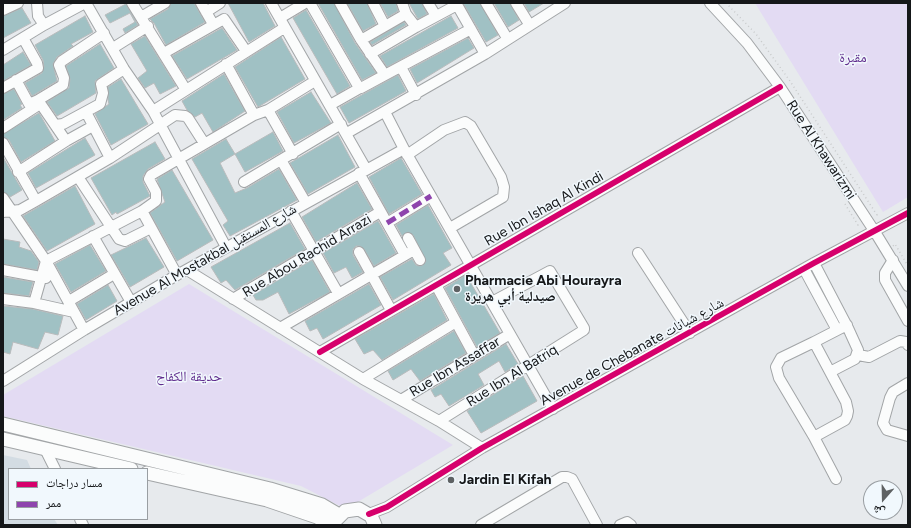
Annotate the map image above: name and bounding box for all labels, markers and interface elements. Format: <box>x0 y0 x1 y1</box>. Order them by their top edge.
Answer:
park label: مقبرة <box>839 50 867 66</box>
street label: Rue Al Khawarizmi <box>783 97 859 203</box>
street label: Rue Ibn Ishaq Al Kindi <box>481 168 607 250</box>
street label: Avenue Al Mostakbal شارع المستقبل <box>110 201 300 319</box>
street label: Rue Abou Rachid Arrazi <box>240 211 374 301</box>
place label: Pharmacie Abi Hourayra صيدلية أبي هريرة <box>465 273 622 306</box>
marker: Pharmacie Abi Hourayra صيدلية أبي هريرة <box>452 284 462 294</box>
street label: Avenue de Chebanate شارع شبانات <box>537 294 727 410</box>
street label: Rue Ibn Assaffar <box>407 333 503 401</box>
street label: Rue Ibn Al Batriq <box>463 341 561 411</box>
park label: حديقة الكفاح <box>156 369 222 385</box>
legend <box>8 468 148 520</box>
place label: Jardin El Kifah <box>459 472 552 488</box>
marker: Jardin El Kifah <box>446 475 456 485</box>
text: مسار دراجات <box>46 476 102 490</box>
north arrow <box>863 480 903 520</box>
text: ممر <box>46 496 61 510</box>
text: ش <box>871 503 887 519</box>

